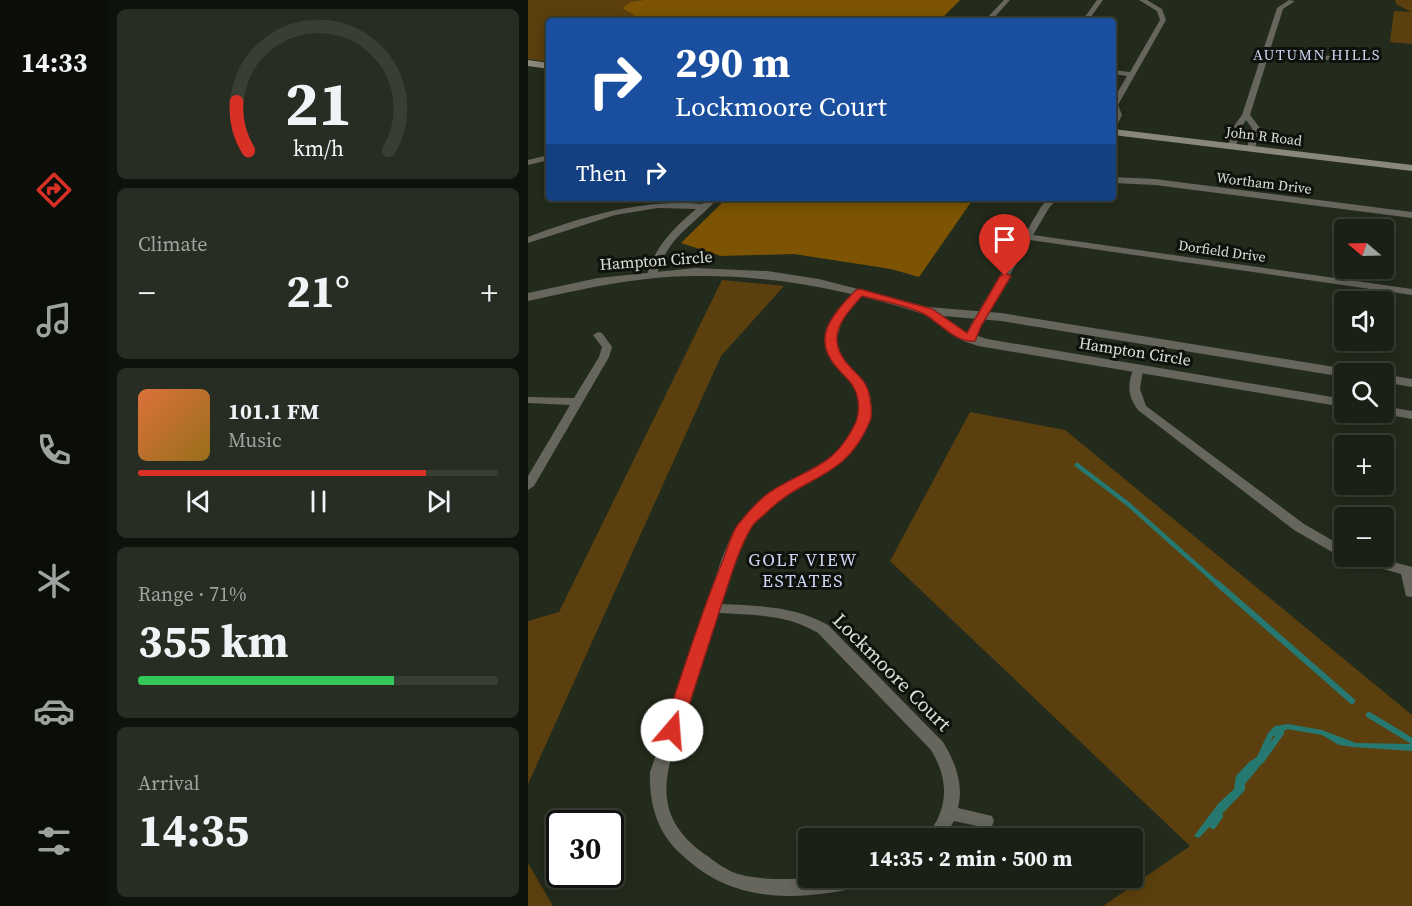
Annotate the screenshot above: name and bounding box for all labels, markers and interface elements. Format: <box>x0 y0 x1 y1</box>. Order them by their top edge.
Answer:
text: 290 m <box>675 33 790 91</box>
icon: right <box>576 42 654 120</box>
text: 14:33 <box>21 44 87 81</box>
district label: AUTUMN HILLS <box>1253 44 1381 65</box>
text: 21 <box>284 60 352 146</box>
text: Lockmoore Court <box>675 88 887 125</box>
street label: John R Road <box>1224 121 1303 151</box>
text: km/h <box>292 135 344 164</box>
icon: right <box>639 156 672 189</box>
text: Then <box>576 158 627 188</box>
street label: Wortham Drive <box>1215 167 1313 199</box>
icon: directions <box>33 169 75 211</box>
pin <box>979 214 1030 276</box>
north arrow <box>1334 219 1394 279</box>
map controls <box>1334 219 1394 567</box>
icon: arrive <box>988 223 1021 256</box>
text: Climate <box>138 230 207 258</box>
street label: Dorfield Drive <box>1177 235 1267 267</box>
street label: Hampton Circle <box>599 245 713 275</box>
text: 21° <box>286 260 350 322</box>
text: − <box>138 270 156 315</box>
text: + <box>480 270 498 315</box>
button: sound <box>1334 291 1394 351</box>
icon: music <box>33 299 75 341</box>
street label: Hampton Circle <box>1077 331 1193 371</box>
button: search <box>1334 363 1394 423</box>
text: 101.1 FM <box>228 396 319 426</box>
text: Music <box>228 426 282 454</box>
icon: phone <box>33 429 75 471</box>
button: + <box>1334 435 1394 495</box>
icon: previous <box>182 485 215 518</box>
icon: pause <box>302 485 335 518</box>
icon: next <box>422 485 455 518</box>
button: − <box>1334 507 1394 567</box>
district label: GOLF VIEW ESTATES <box>748 547 858 593</box>
icon: climate <box>33 560 75 602</box>
text: Range · 71% <box>138 580 247 608</box>
street label: Lockmoore Court <box>827 607 958 738</box>
text: 355 km <box>138 610 289 672</box>
icon: car <box>33 690 75 732</box>
position arrow <box>640 698 704 762</box>
text: Arrival <box>138 769 200 797</box>
text: 14:35 <box>138 799 249 861</box>
speed limit sign: 30 <box>546 810 624 888</box>
icon: filters <box>33 820 75 862</box>
text: 14:35 · 2 min · 500 m <box>869 843 1072 873</box>

